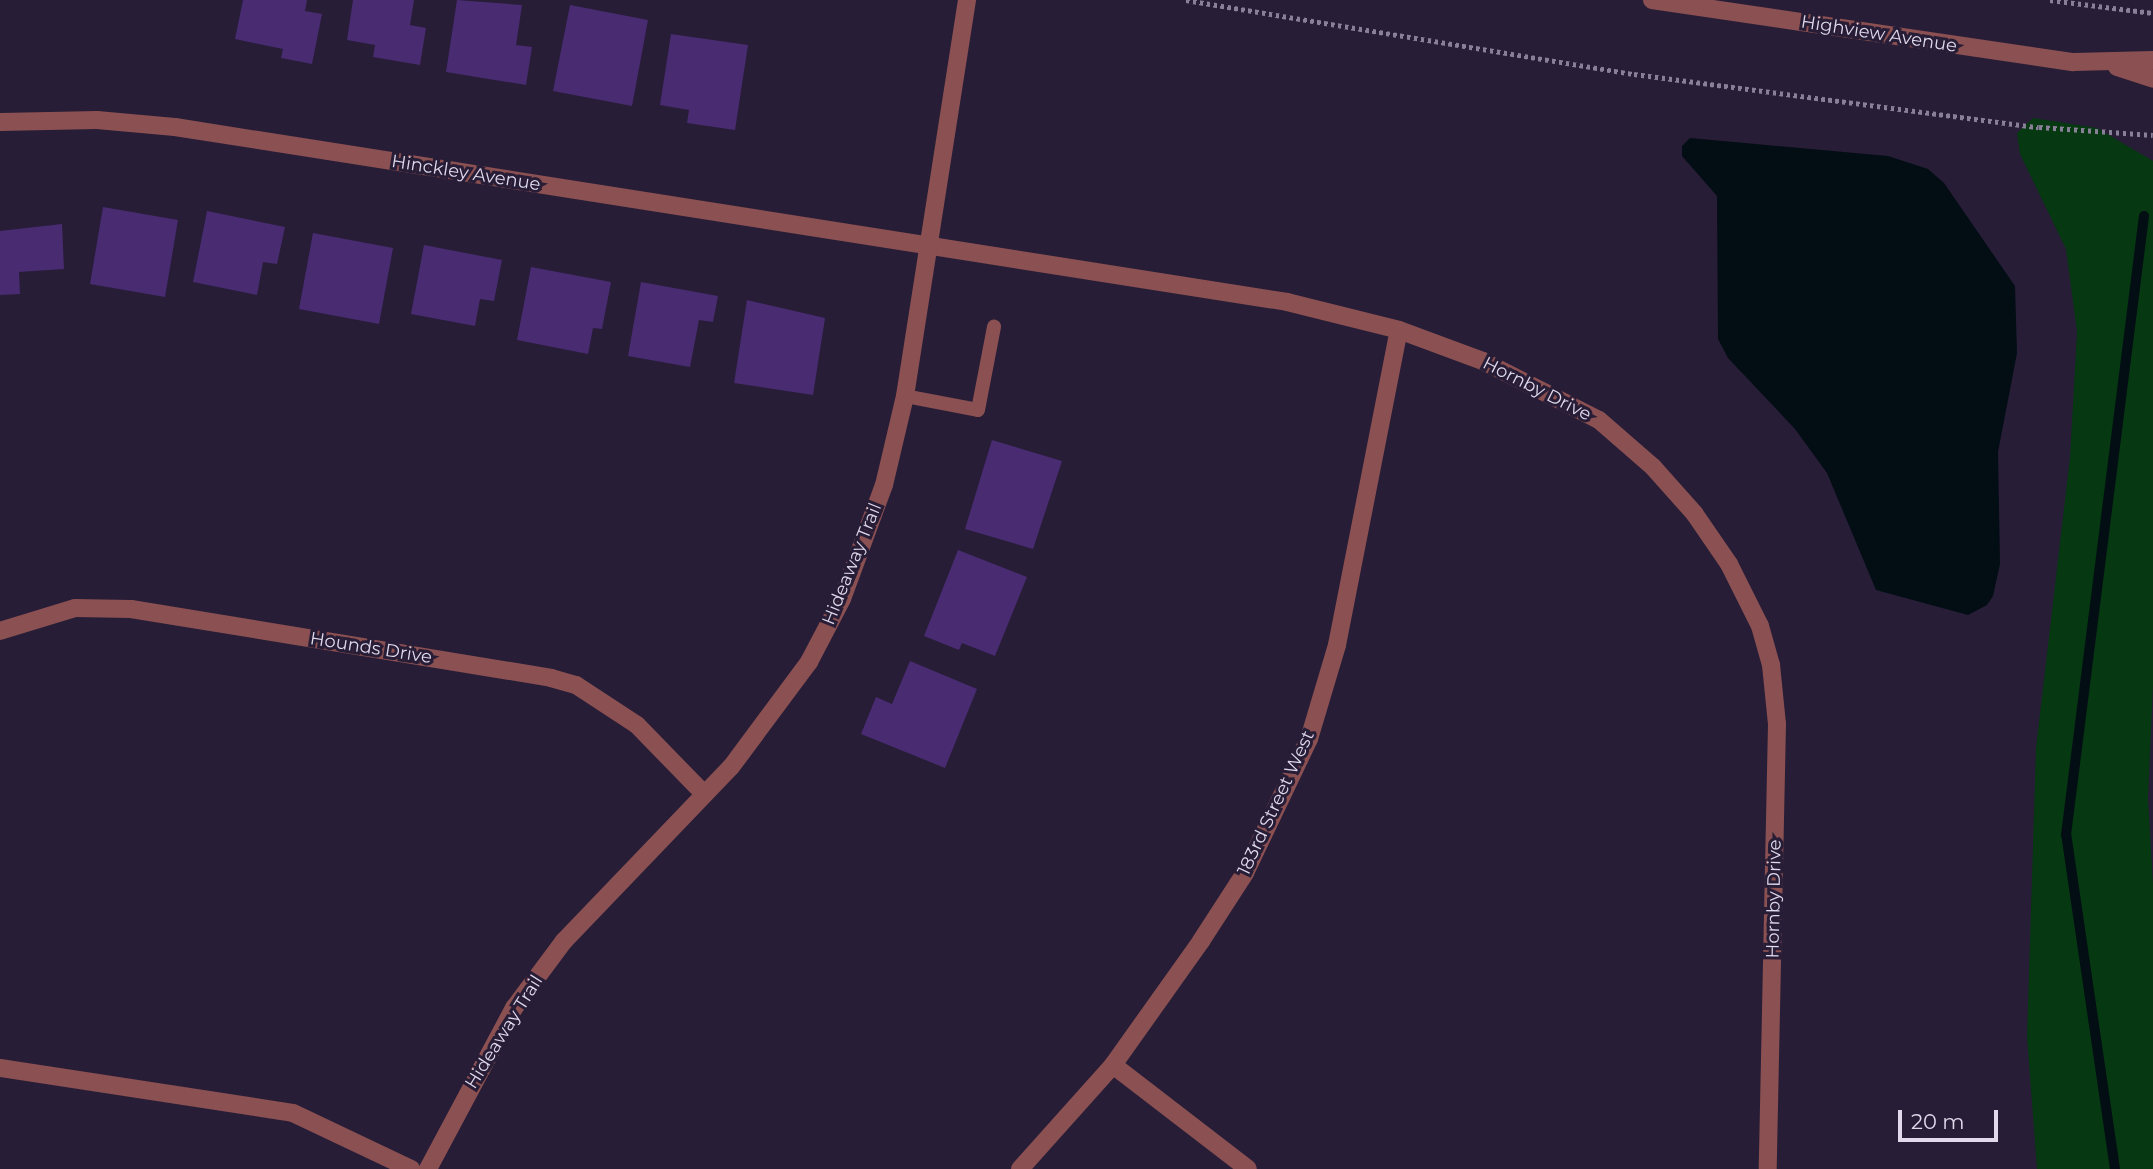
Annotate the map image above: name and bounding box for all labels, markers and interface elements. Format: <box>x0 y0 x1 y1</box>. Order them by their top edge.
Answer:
street label: Highview Avenue <box>1800 11 1958 57</box>
street label: Hinckley Avenue <box>390 151 542 195</box>
street label: Hornby Drive <box>1479 352 1595 426</box>
street label: Hideaway Trail <box>818 500 886 628</box>
street label: Hounds Drive <box>309 628 433 668</box>
street label: 183rd Street West <box>1233 727 1319 879</box>
street label: Hornby Drive <box>1762 839 1786 959</box>
street label: Hideaway Trail <box>460 971 548 1093</box>
scale bar <box>1901 1096 2001 1140</box>
text: 20 m <box>1911 1109 1965 1134</box>

